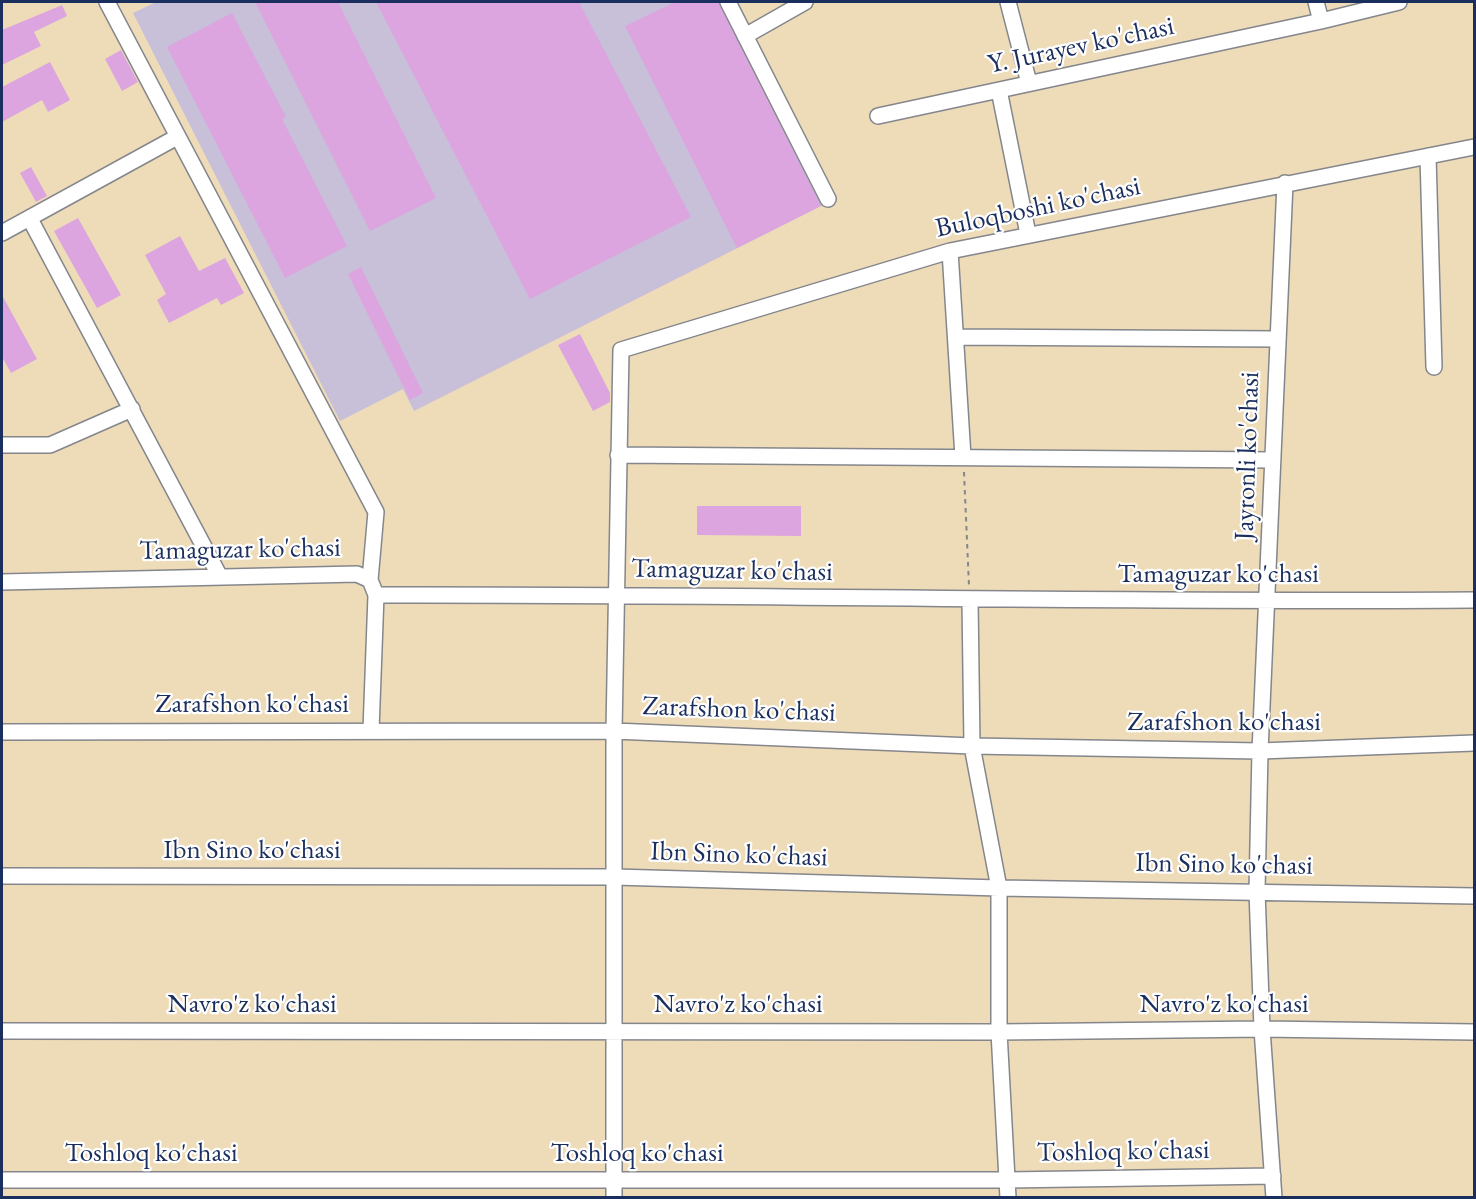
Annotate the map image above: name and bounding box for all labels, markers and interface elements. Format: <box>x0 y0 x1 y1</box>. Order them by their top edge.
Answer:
street label: Y. Jurayev ko'chasi <box>985 10 1177 82</box>
street label: Buloqboshi ko'chasi <box>933 170 1143 246</box>
street label: Jayronli ko'chasi <box>1229 371 1267 541</box>
street label: Tamaguzar ko'chasi <box>139 532 341 568</box>
street label: Tamaguzar ko'chasi <box>631 553 833 589</box>
street label: Tamaguzar ko'chasi <box>1117 559 1319 591</box>
street label: Zarafshon ko'chasi <box>155 689 349 721</box>
street label: Zarafshon ko'chasi <box>642 690 836 730</box>
street label: Zarafshon ko'chasi <box>1127 707 1321 739</box>
street label: Ibn Sino ko'chasi <box>163 835 341 867</box>
street label: Ibn Sino ko'chasi <box>650 836 828 874</box>
street label: Ibn Sino ko'chasi <box>1135 847 1313 883</box>
street label: Navro'z ko'chasi <box>167 989 337 1021</box>
street label: Navro'z ko'chasi <box>653 989 823 1021</box>
street label: Navro'z ko'chasi <box>1139 989 1309 1021</box>
street label: Toshloq ko'chasi <box>1036 1134 1210 1170</box>
street label: Toshloq ko'chasi <box>64 1138 238 1170</box>
street label: Toshloq ko'chasi <box>550 1138 724 1170</box>

